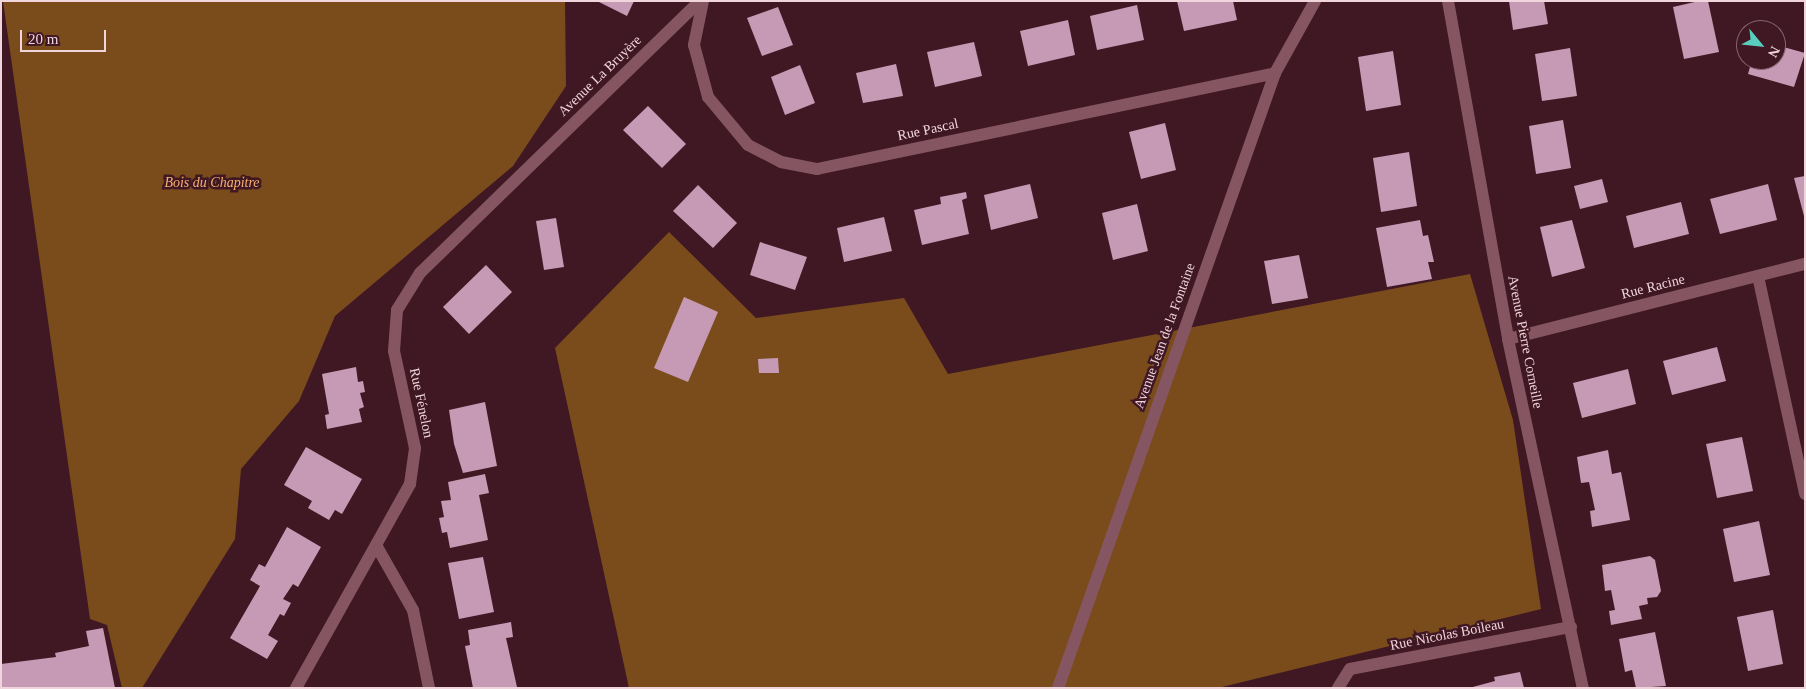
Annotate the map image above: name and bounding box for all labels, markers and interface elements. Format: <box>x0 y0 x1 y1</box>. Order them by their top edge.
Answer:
scale bar <box>22 20 109 52</box>
north arrow <box>1736 20 1786 70</box>
text: 20 m <box>28 31 58 47</box>
street label: Avenue La Bruyère <box>555 32 645 120</box>
text: N <box>1765 44 1783 60</box>
street label: Rue Pascal <box>896 115 960 145</box>
park label: Bois du Chapitre <box>164 175 260 191</box>
street label: Avenue Jean de la Fontaine <box>1131 261 1199 411</box>
street label: Rue Racine <box>1619 271 1687 303</box>
street label: Avenue Pierre Corneille <box>1504 274 1546 410</box>
street label: Rue Fénelon <box>405 366 437 440</box>
street label: Rue Nicolas Boileau <box>1389 616 1505 654</box>

